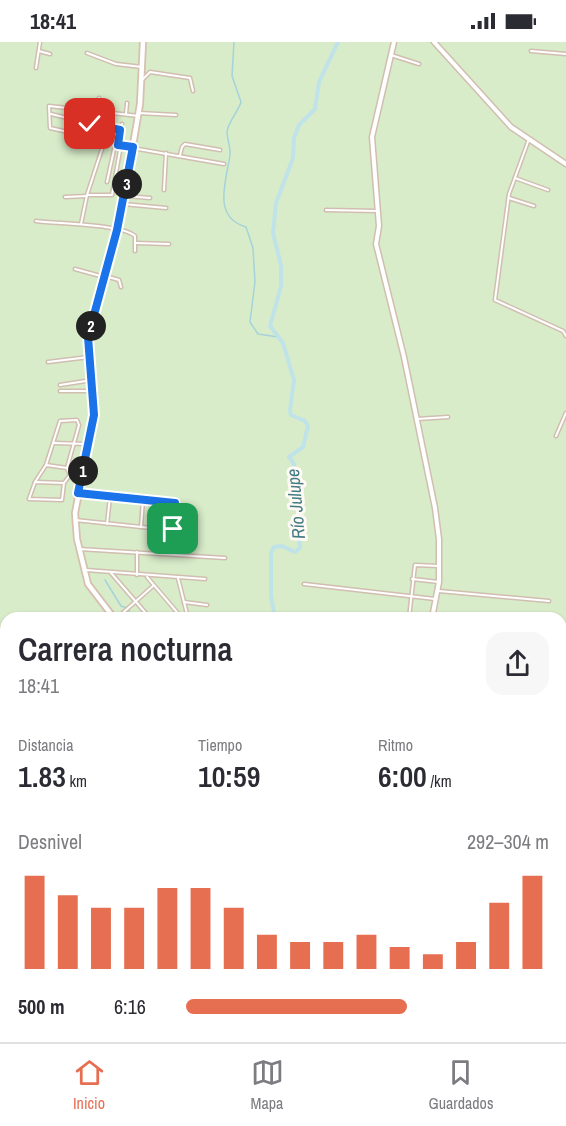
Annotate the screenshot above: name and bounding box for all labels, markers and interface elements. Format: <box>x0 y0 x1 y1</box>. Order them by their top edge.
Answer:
text: 18:41 <box>30 6 76 36</box>
pin <box>64 98 115 149</box>
icon: check <box>73 107 106 140</box>
pin: 3 <box>112 169 142 199</box>
text: 3 <box>123 173 131 195</box>
pin: 2 <box>76 311 106 341</box>
text: 2 <box>87 315 95 337</box>
pin: 1 <box>68 456 98 486</box>
text: 1 <box>79 460 87 482</box>
water label: Río Julupe <box>280 468 311 540</box>
pin <box>147 503 198 554</box>
icon: arrive <box>156 512 189 545</box>
text: Carrera nocturna <box>18 627 232 671</box>
button: share <box>486 632 549 695</box>
text: 18:41 <box>18 672 59 699</box>
text: Distancia <box>18 734 73 756</box>
text: Tiempo <box>198 734 242 756</box>
text: Ritmo <box>378 734 413 756</box>
text: 1.83 <box>18 756 66 796</box>
text: 10:59 <box>198 756 260 796</box>
text: 6:00 <box>378 756 427 796</box>
text: km <box>66 770 87 792</box>
text: /km <box>427 770 452 792</box>
text: Desnivel <box>18 828 82 855</box>
text: 292–304 m <box>467 828 549 855</box>
text: 500 m <box>18 993 65 1020</box>
text: 6:16 <box>114 993 146 1020</box>
tab: Inicio <box>73 1056 106 1114</box>
tab: Mapa <box>251 1056 284 1114</box>
tab: Guardados <box>429 1056 493 1114</box>

